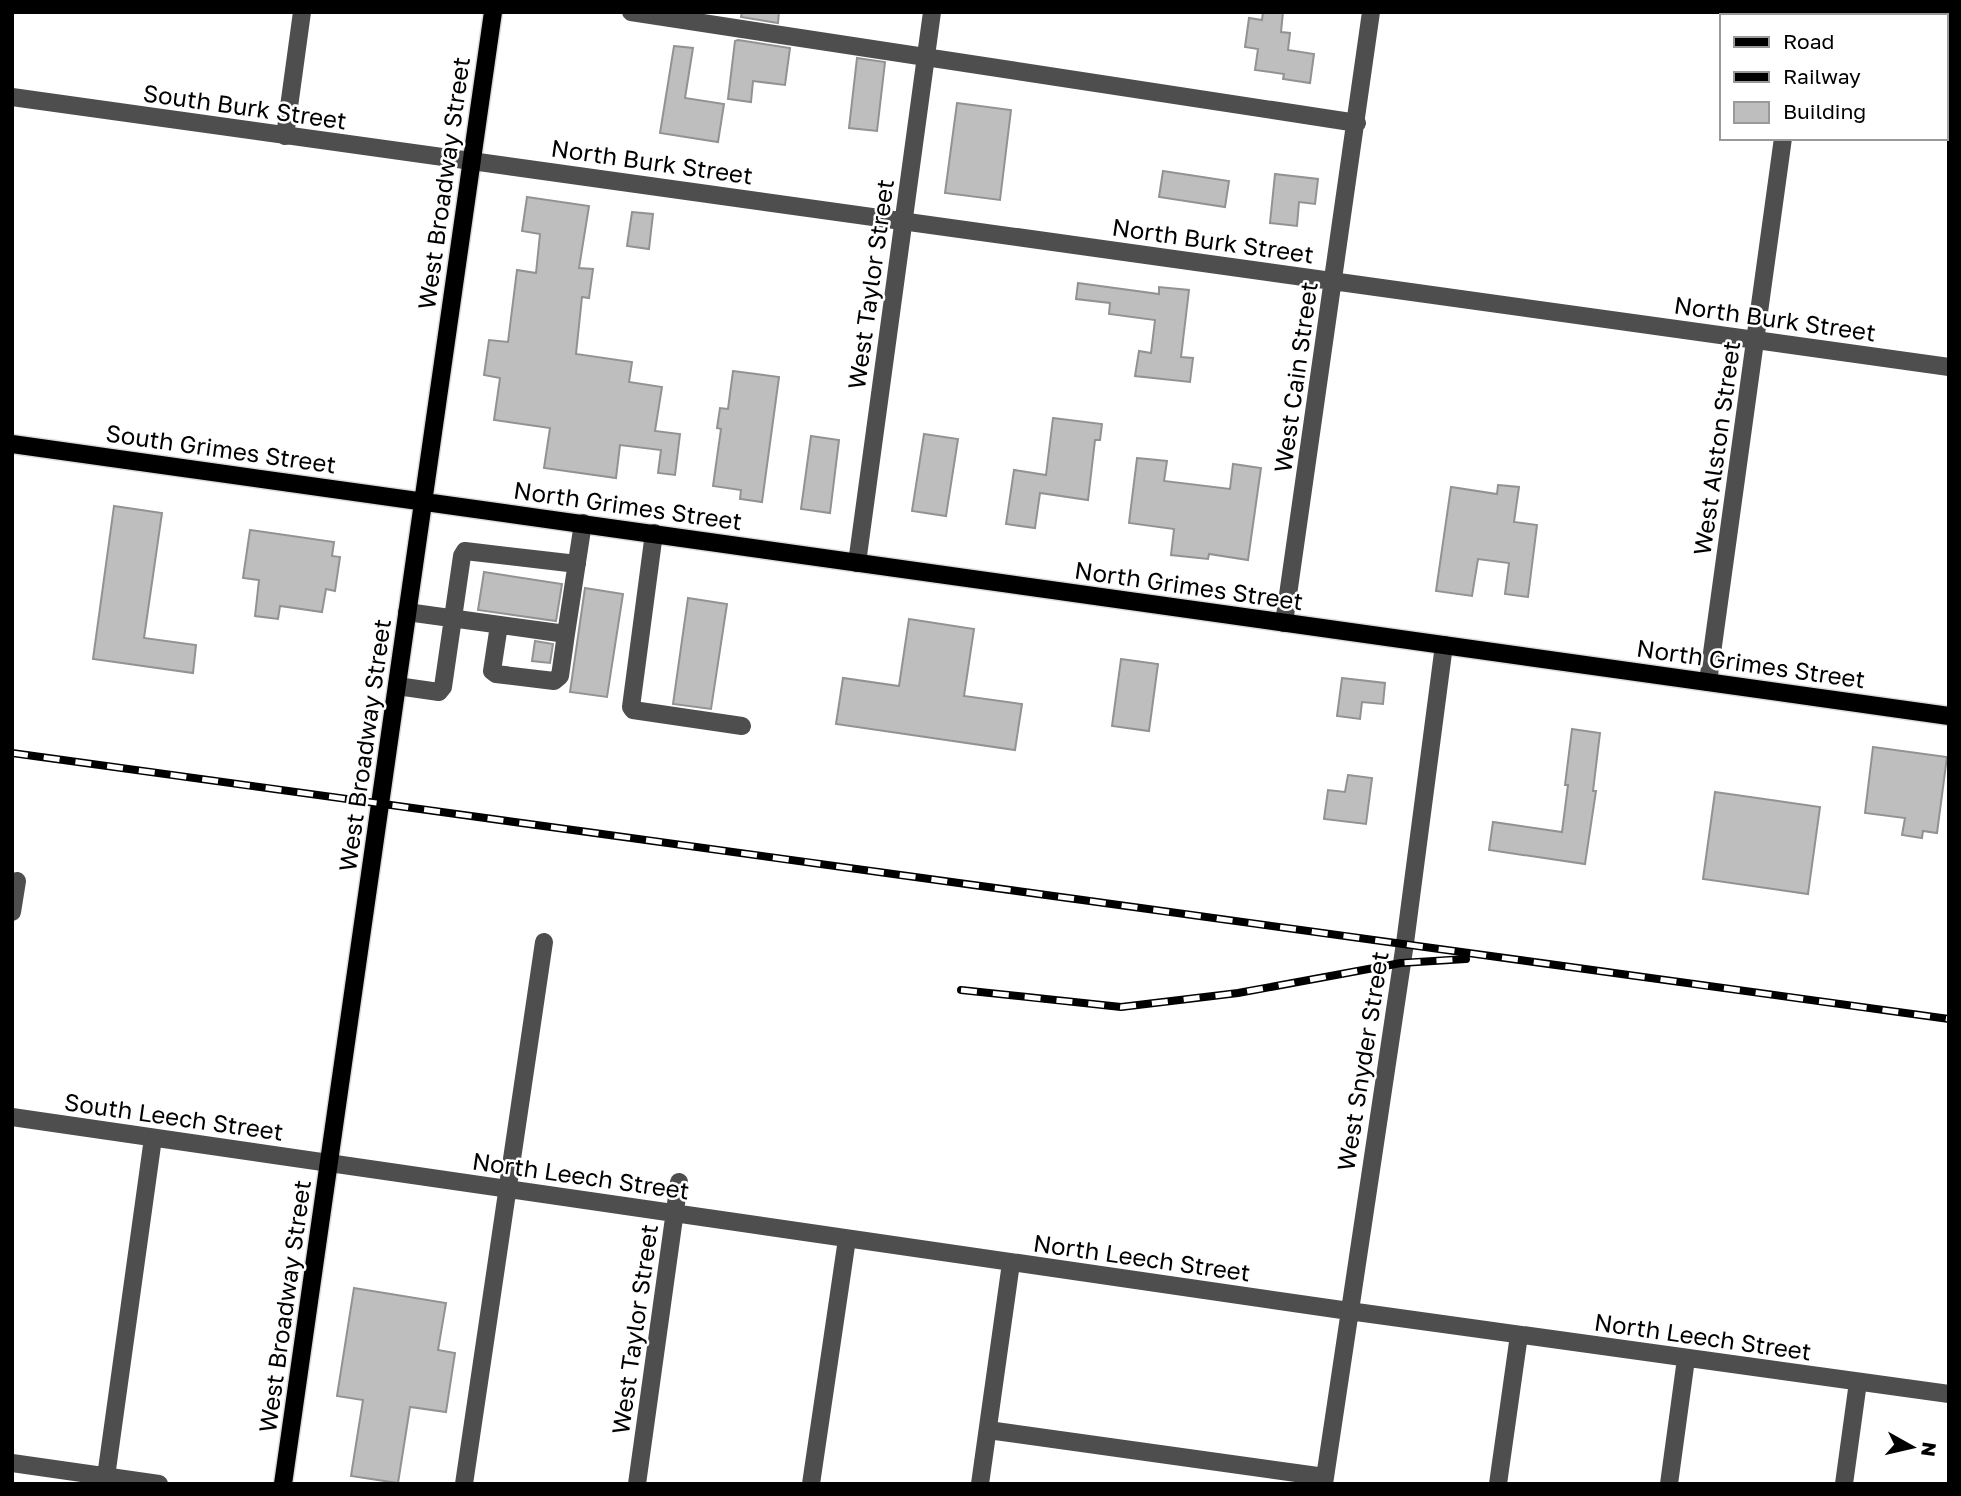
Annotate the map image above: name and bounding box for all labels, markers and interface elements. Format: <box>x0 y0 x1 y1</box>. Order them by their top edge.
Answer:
legend <box>1720 14 1947 140</box>
text: Road <box>1783 28 1834 54</box>
street label: West Broadway Street <box>411 55 475 311</box>
text: Railway <box>1783 63 1861 89</box>
street label: South Burk Street <box>141 77 349 135</box>
text: Building <box>1783 98 1866 124</box>
street label: North Burk Street <box>549 132 755 190</box>
street label: West Taylor Street <box>841 177 899 391</box>
street label: North Burk Street <box>1110 211 1316 269</box>
street label: West Cain Street <box>1267 280 1323 474</box>
street label: North Burk Street <box>1672 289 1878 347</box>
street label: West Alston Street <box>1687 339 1745 557</box>
street label: South Grimes Street <box>104 417 338 479</box>
street label: North Grimes Street <box>512 475 744 535</box>
street label: North Grimes Street <box>1073 555 1305 615</box>
street label: West Broadway Street <box>332 617 396 873</box>
street label: North Grimes Street <box>1635 633 1867 693</box>
street label: West Snyder Street <box>1330 949 1394 1173</box>
street label: South Leech Street <box>63 1086 285 1146</box>
street label: North Leech Street <box>471 1145 691 1205</box>
street label: West Broadway Street <box>252 1178 316 1434</box>
street label: West Taylor Street <box>605 1222 663 1436</box>
street label: North Leech Street <box>1032 1227 1252 1287</box>
street label: North Leech Street <box>1593 1306 1813 1366</box>
north arrow <box>1877 1412 1947 1482</box>
text: N <box>1917 1441 1942 1458</box>

